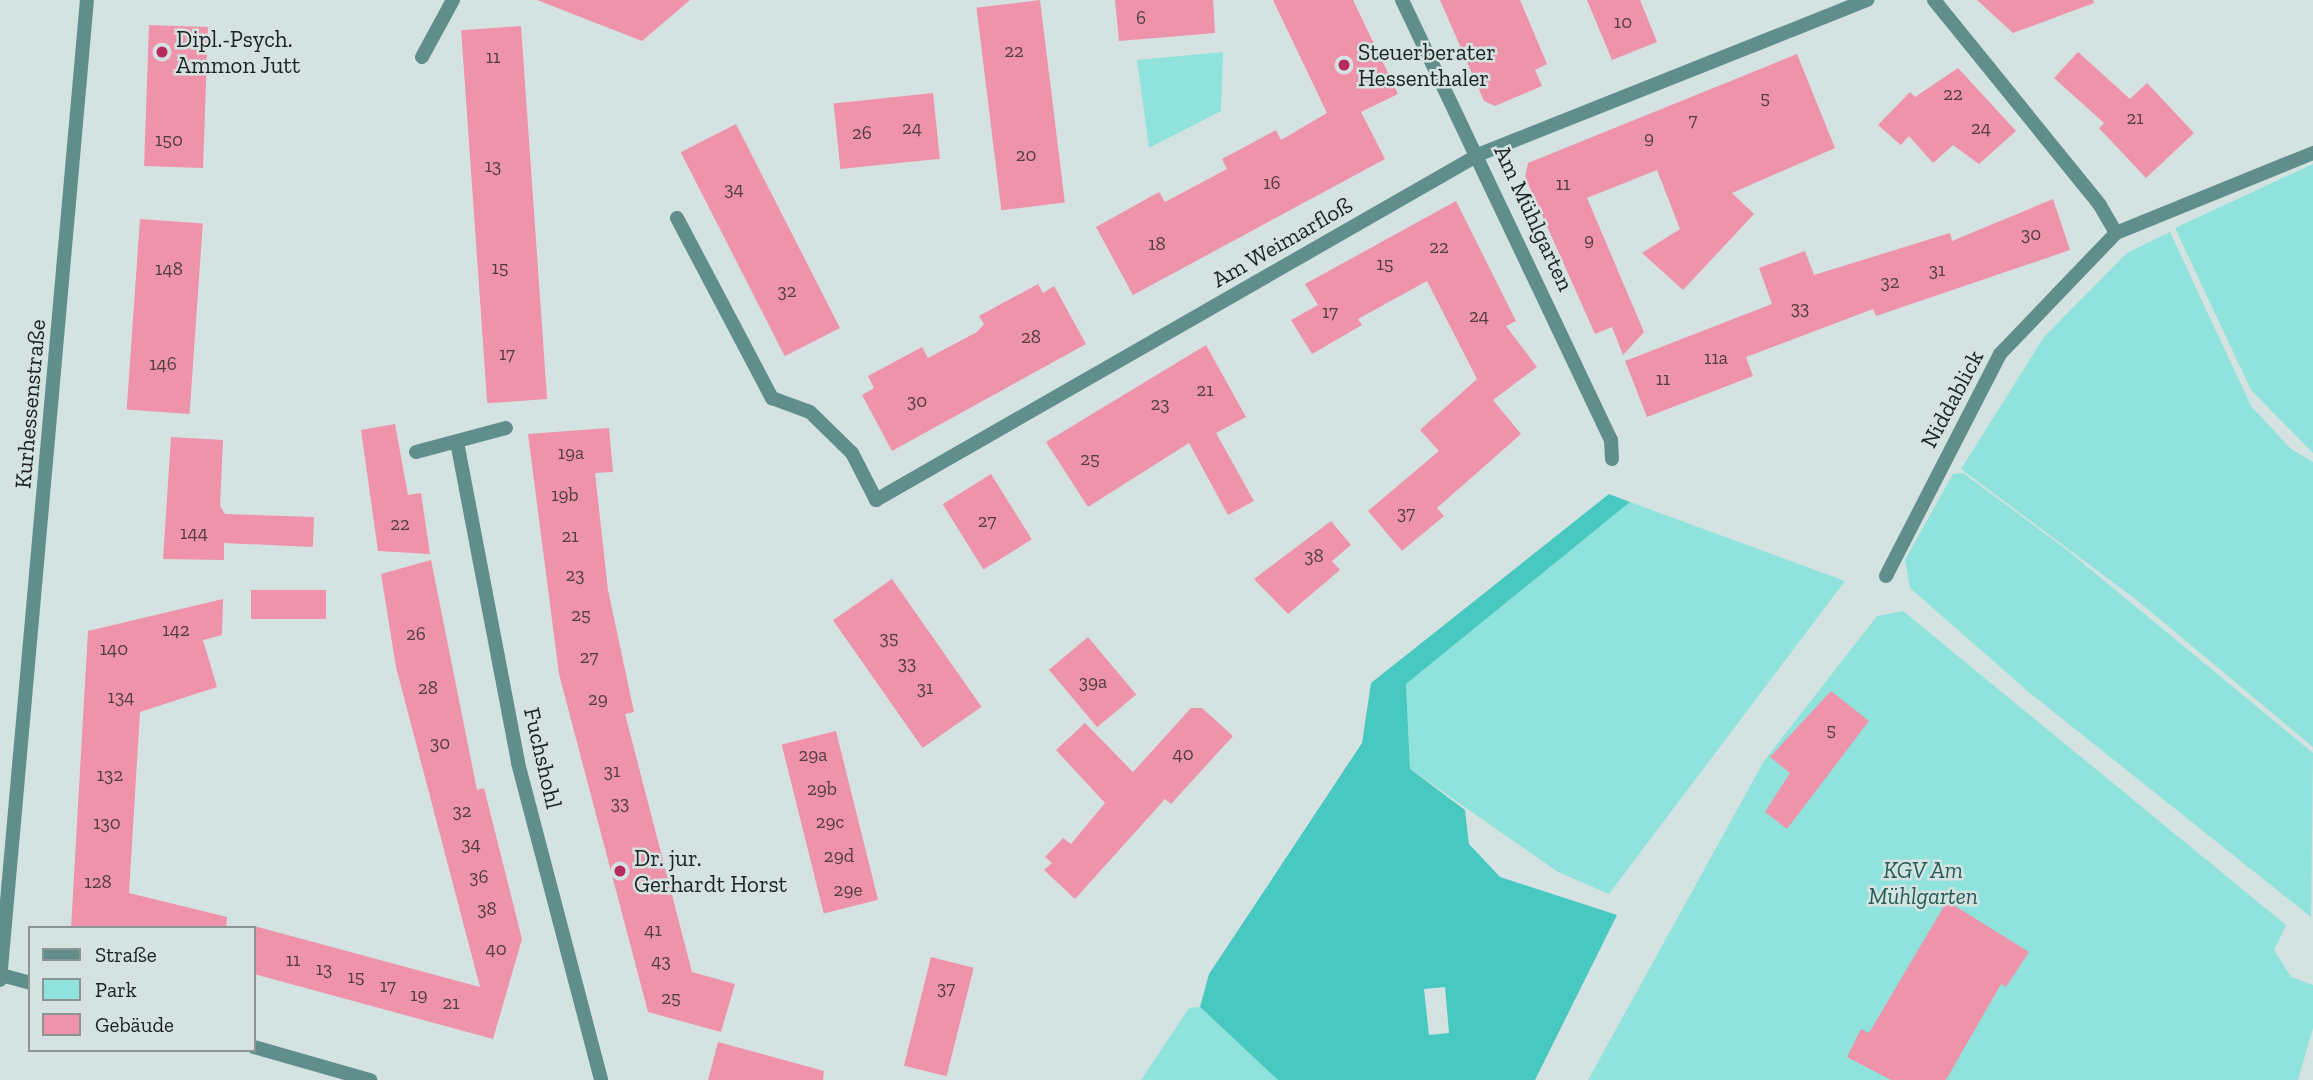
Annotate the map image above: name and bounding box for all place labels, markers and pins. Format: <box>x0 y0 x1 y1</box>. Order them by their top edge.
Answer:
place label: Dipl.-Psych. Ammon Jutt <box>176 25 301 79</box>
place label: Steuerberater Hessenthaler <box>1358 38 1496 92</box>
marker: Dipl.-Psych. Ammon Jutt <box>154 44 170 60</box>
marker: Steuerberater Hessenthaler <box>1336 57 1352 73</box>
place label: Dr. jur. Gerhardt Horst <box>634 844 787 898</box>
marker: Dr. jur. Gerhardt Horst <box>612 863 628 879</box>

